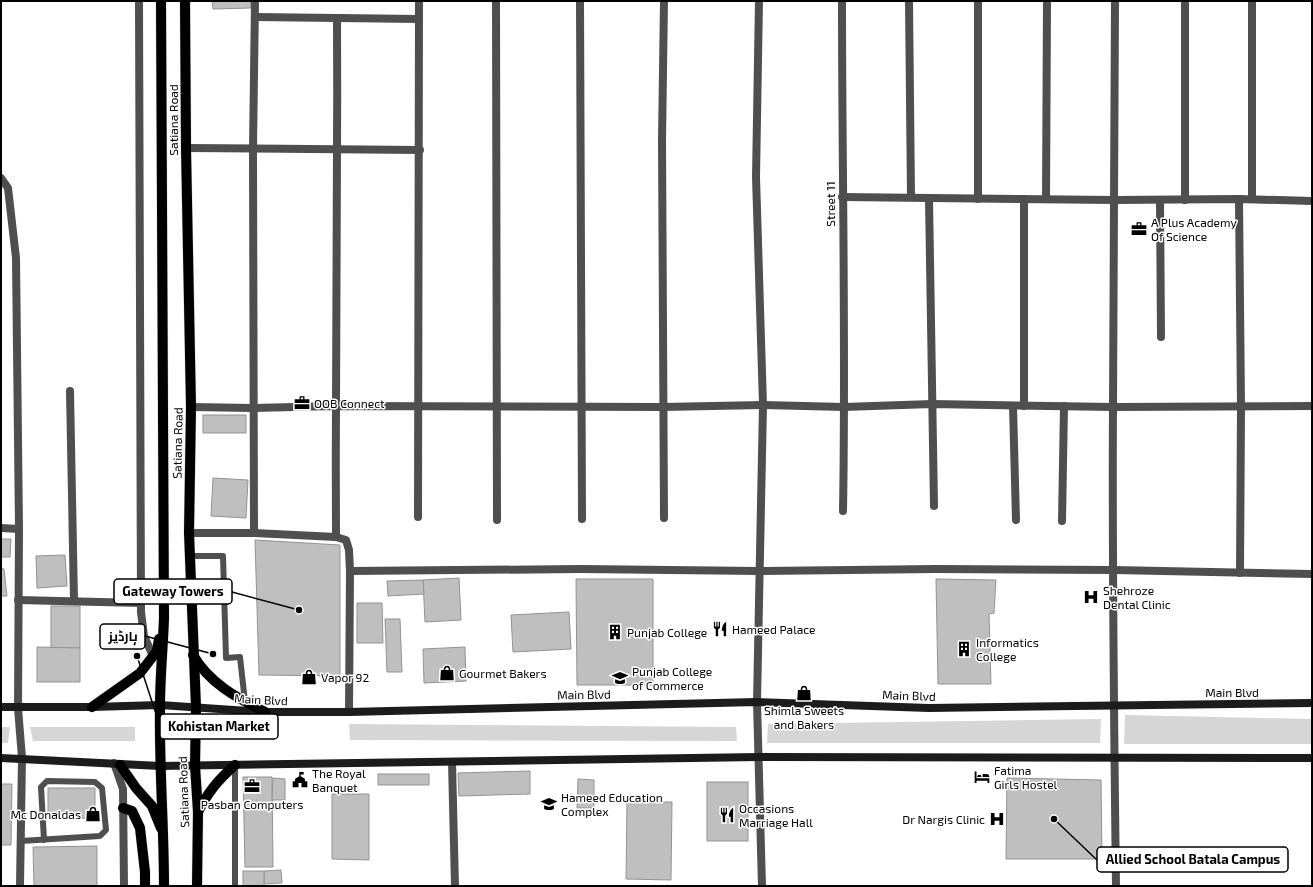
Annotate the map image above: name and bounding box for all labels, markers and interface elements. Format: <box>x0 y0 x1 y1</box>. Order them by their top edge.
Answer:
street label: Satiana Road <box>166 84 180 156</box>
street label: Street 11 <box>823 181 837 227</box>
place label: A Plus Academy Of Science <box>1151 215 1238 243</box>
office icon: A Plus Academy Of Science <box>1130 220 1148 238</box>
office icon: OOB Connect <box>293 394 311 412</box>
place label: OOB Connect <box>314 396 385 410</box>
street label: Satiana Road <box>169 407 185 479</box>
callout: Gateway Towers <box>114 579 232 604</box>
text: Gateway Towers <box>122 583 224 599</box>
place label: Shehroze Dental Clinic <box>1103 583 1171 611</box>
hospital icon: Shehroze Dental Clinic <box>1082 588 1100 606</box>
restaurant icon: Hameed Palace <box>711 620 729 638</box>
place label: Hameed Palace <box>732 622 816 636</box>
building icon: Punjab College <box>606 623 624 641</box>
callout: ہارڈیز <box>100 624 145 649</box>
place label: Punjab College <box>627 625 707 640</box>
text: ہارڈیز <box>107 628 138 646</box>
place label: Informatics College <box>976 635 1039 663</box>
building icon: Informatics College <box>955 640 973 658</box>
shop icon: Gourmet Bakers <box>438 664 456 682</box>
place label: Punjab College of Commerce <box>632 664 712 692</box>
place label: Gourmet Bakers <box>459 666 547 680</box>
shop icon: Vapor 92 <box>300 668 318 686</box>
school or university icon: Punjab College of Commerce <box>611 669 629 687</box>
place label: Vapor 92 <box>321 670 369 684</box>
shop icon: Shimla Sweets and Bakers <box>795 684 813 702</box>
street label: Main Blvd <box>1205 685 1259 699</box>
street label: Main Blvd <box>557 687 611 701</box>
street label: Main Blvd <box>882 687 936 703</box>
street label: Main Blvd <box>234 691 288 707</box>
place label: Shimla Sweets and Bakers <box>764 703 844 731</box>
callout: Kohistan Market <box>160 714 278 739</box>
text: Kohistan Market <box>168 718 271 734</box>
street label: Satiana Road <box>175 756 191 828</box>
place label: Fatima Girls Hostel <box>994 763 1058 791</box>
place label: The Royal Banquet <box>312 766 366 794</box>
hotel icon: Fatima Girls Hostel <box>973 768 991 786</box>
public building icon: The Royal Banquet <box>291 771 309 789</box>
office icon: Pasban Computers <box>243 777 261 795</box>
place label: Hameed Education Complex <box>561 790 663 818</box>
school or university icon: Hameed Education Complex <box>540 795 558 813</box>
place label: Pasban Computers <box>201 797 303 811</box>
place label: Occasions Marriage Hall <box>739 801 813 829</box>
shop icon: Mc Donaldas <box>84 805 102 823</box>
restaurant icon: Occasions Marriage Hall <box>718 806 736 824</box>
place label: Mc Donaldas <box>10 807 81 821</box>
hospital icon: Dr Nargis Clinic <box>988 810 1006 828</box>
place label: Dr Nargis Clinic <box>902 812 985 826</box>
callout: Allied School Batala Campus <box>1097 847 1288 872</box>
text: Allied School Batala Campus <box>1106 851 1280 867</box>

